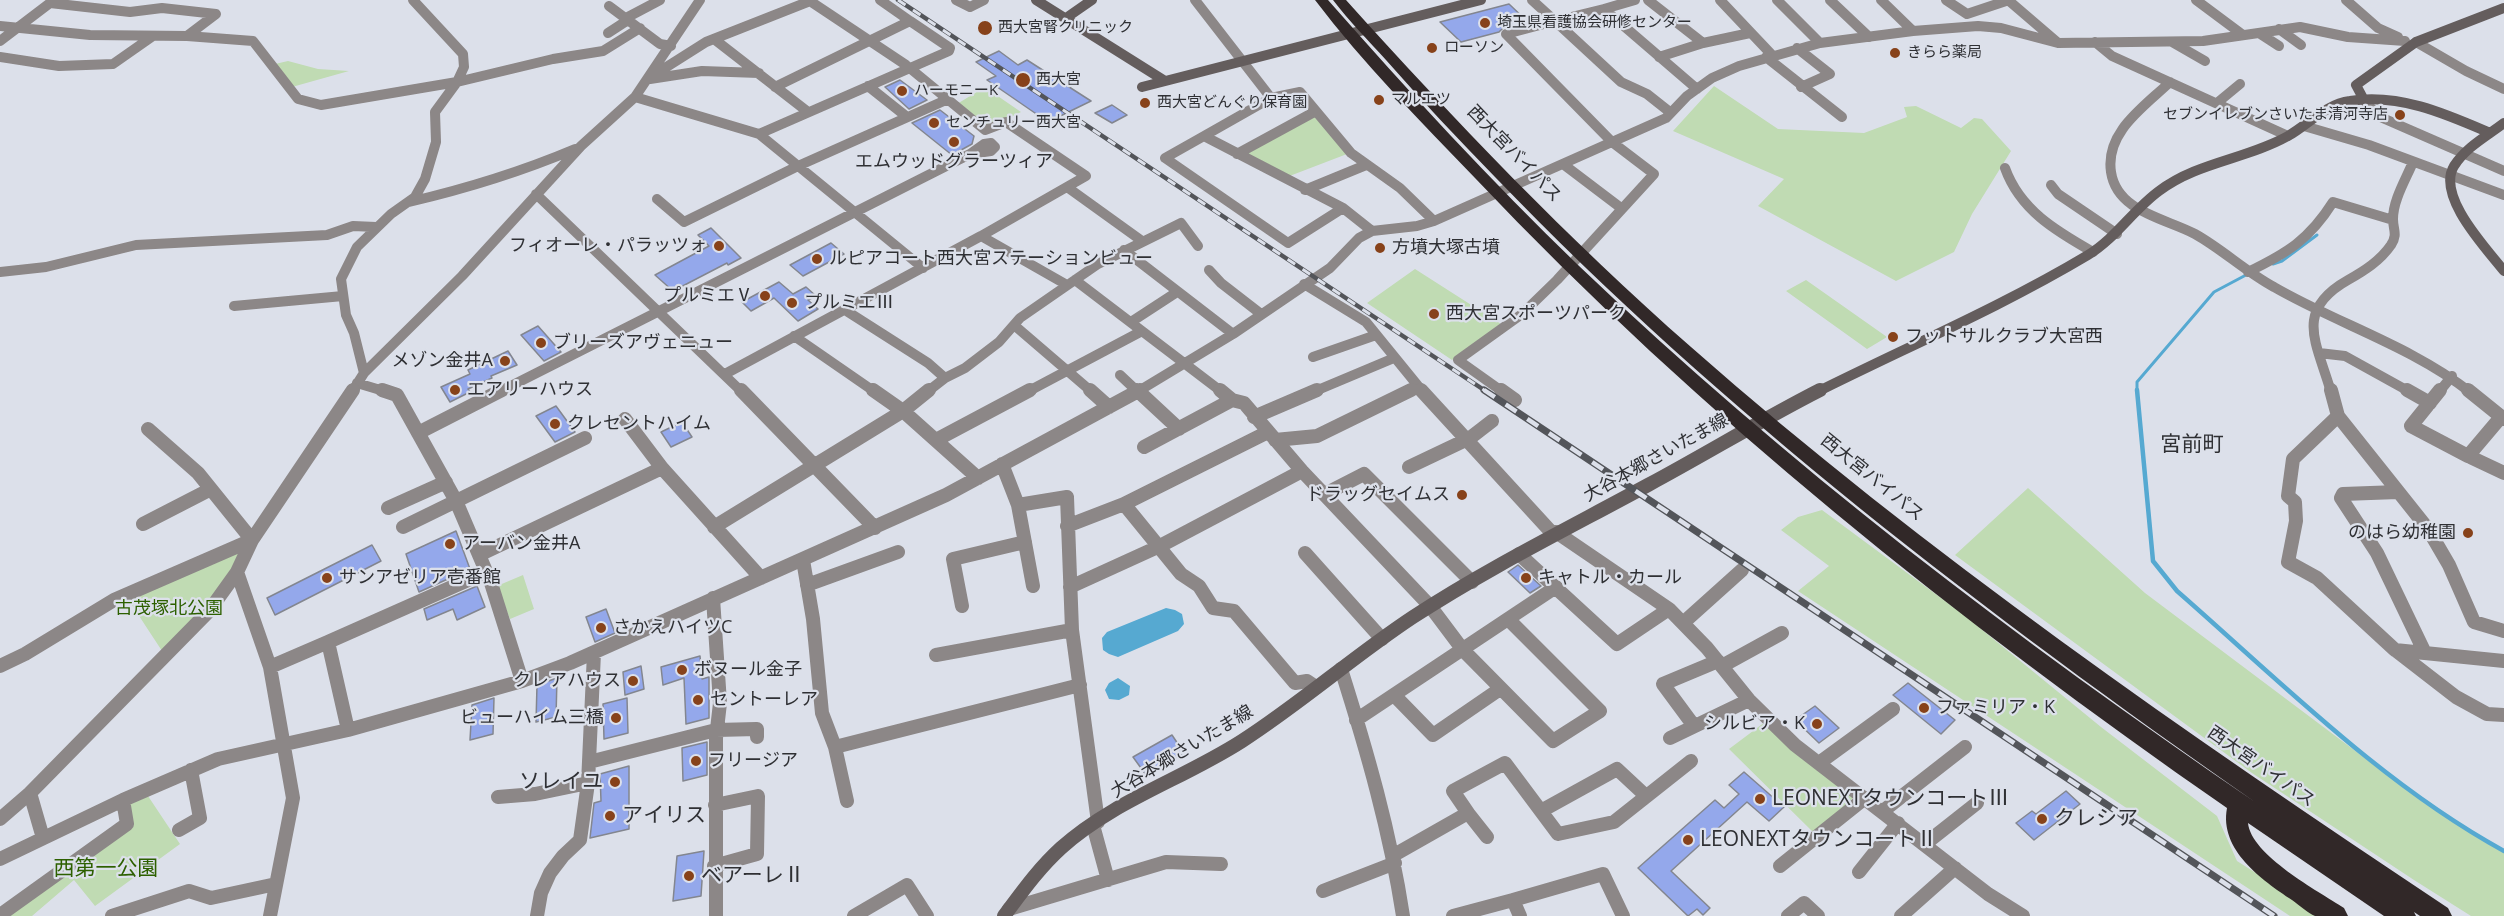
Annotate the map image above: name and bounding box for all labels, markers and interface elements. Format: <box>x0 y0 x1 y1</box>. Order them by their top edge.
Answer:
place label: 埼玉県看護協会研修センター <box>1497 14 1692 32</box>
marker: 埼玉県看護協会研修センター <box>1478 16 1492 30</box>
marker: 西大宮腎クリニック <box>976 19 994 37</box>
place label: 西大宮腎クリニック <box>998 19 1133 37</box>
place label: ローソン <box>1444 39 1504 57</box>
marker: ローソン <box>1425 41 1439 55</box>
place label: きらら薬局 <box>1907 44 1982 62</box>
marker: きらら薬局 <box>1888 46 1902 60</box>
marker: 西大宮 <box>1014 71 1032 89</box>
place label: 西大宮 <box>1036 71 1081 89</box>
place label: ハーモニーK <box>914 82 998 100</box>
marker: ハーモニーK <box>895 84 909 98</box>
place label: マルエツ <box>1391 91 1451 109</box>
marker: マルエツ <box>1372 93 1386 107</box>
place label: 西大宮どんぐり保育園 <box>1157 94 1307 112</box>
marker: 西大宮どんぐり保育園 <box>1138 96 1152 110</box>
street label: 西大宮バイパス <box>1462 101 1566 207</box>
place label: セブンイレブンさいたま清河寺店 <box>2163 106 2388 124</box>
marker: セブンイレブンさいたま清河寺店 <box>2393 108 2407 122</box>
place label: センチュリー西大宮 <box>946 114 1081 132</box>
marker: センチュリー西大宮 <box>927 116 941 130</box>
marker: エムウッドグラーツィア <box>947 135 961 149</box>
place label: エムウッドグラーツィア <box>855 151 1053 173</box>
place label: フィオーレ・パラッツォ <box>509 235 707 257</box>
place label: 方墳大塚古墳 <box>1392 237 1500 259</box>
marker: フィオーレ・パラッツォ <box>712 239 726 253</box>
marker: 方墳大塚古墳 <box>1373 241 1387 255</box>
place label: ルピアコート西大宮ステーションビュー <box>829 248 1153 270</box>
marker: ルピアコート西大宮ステーションビュー <box>810 252 824 266</box>
place label: プルミエⅤ <box>663 285 753 307</box>
marker: プルミエⅤ <box>758 289 772 303</box>
place label: プルミエⅢ <box>804 292 894 314</box>
marker: プルミエⅢ <box>785 296 799 310</box>
place label: 西大宮スポーツパーク <box>1446 303 1626 325</box>
marker: 西大宮スポーツパーク <box>1427 307 1441 321</box>
place label: フットサルクラブ大宮西 <box>1905 326 2103 348</box>
marker: フットサルクラブ大宮西 <box>1886 330 1900 344</box>
place label: ブリーズアヴェニュー <box>553 332 733 354</box>
marker: ブリーズアヴェニュー <box>534 336 548 350</box>
place label: メゾン金井A <box>392 350 493 372</box>
marker: メゾン金井A <box>498 354 512 368</box>
place label: エアリーハウス <box>467 379 593 401</box>
marker: エアリーハウス <box>448 383 462 397</box>
street label: 大谷本郷さいたま線 <box>1580 409 1732 507</box>
place label: クレセントハイム <box>567 413 711 435</box>
marker: クレセントハイム <box>548 417 562 431</box>
street label: 西大宮バイパス <box>1816 430 1928 526</box>
district label: 宮前町 <box>2161 432 2223 458</box>
place label: ドラッグセイムス <box>1306 484 1450 506</box>
marker: ドラッグセイムス <box>1455 488 1469 502</box>
place label: のはら幼稚園 <box>2348 522 2456 544</box>
marker: のはら幼稚園 <box>2461 526 2475 540</box>
place label: アーバン金井A <box>462 533 580 555</box>
marker: アーバン金井A <box>443 537 457 551</box>
place label: サンアゼリア壱番館 <box>339 567 501 589</box>
place label: キャトル・カール <box>1538 567 1682 589</box>
marker: サンアゼリア壱番館 <box>320 571 334 585</box>
marker: キャトル・カール <box>1519 571 1533 585</box>
park label: 古茂塚北公園 <box>115 598 223 620</box>
place label: さかえハイツC <box>613 617 732 639</box>
marker: さかえハイツC <box>594 621 608 635</box>
place label: ボヌール金子 <box>694 659 802 681</box>
marker: ボヌール金子 <box>675 663 689 677</box>
place label: クレアハウス <box>513 670 621 692</box>
marker: クレアハウス <box>626 674 640 688</box>
place label: セントーレア <box>710 689 818 711</box>
marker: セントーレア <box>691 693 705 707</box>
place label: ファミリア・K <box>1936 697 2055 719</box>
street label: 大谷本郷さいたま線 <box>1107 701 1257 803</box>
marker: ファミリア・K <box>1917 701 1931 715</box>
place label: ビューハイム三橋 <box>460 707 604 729</box>
marker: ビューハイム三橋 <box>609 711 623 725</box>
place label: シルビア・K <box>1704 713 1805 735</box>
marker: シルビア・K <box>1810 717 1824 731</box>
street label: 西大宮バイパス <box>2203 722 2319 812</box>
place label: フリージア <box>708 750 798 772</box>
marker: フリージア <box>689 754 703 768</box>
place label: ソレイユ <box>519 769 603 795</box>
marker: ソレイユ <box>608 775 622 789</box>
place label: LEONEXTタウンコートⅢ <box>1772 786 2009 812</box>
marker: LEONEXTタウンコートⅢ <box>1753 792 1767 806</box>
place label: アイリス <box>622 803 706 829</box>
place label: クレシア <box>2054 806 2138 832</box>
marker: アイリス <box>603 809 617 823</box>
marker: クレシア <box>2035 812 2049 826</box>
place label: LEONEXTタウンコートⅡ <box>1700 827 1937 853</box>
marker: LEONEXTタウンコートⅡ <box>1681 833 1695 847</box>
park label: 西第一公園 <box>54 856 158 882</box>
place label: ベアーレⅡ <box>701 863 805 889</box>
marker: ベアーレⅡ <box>682 869 696 883</box>

